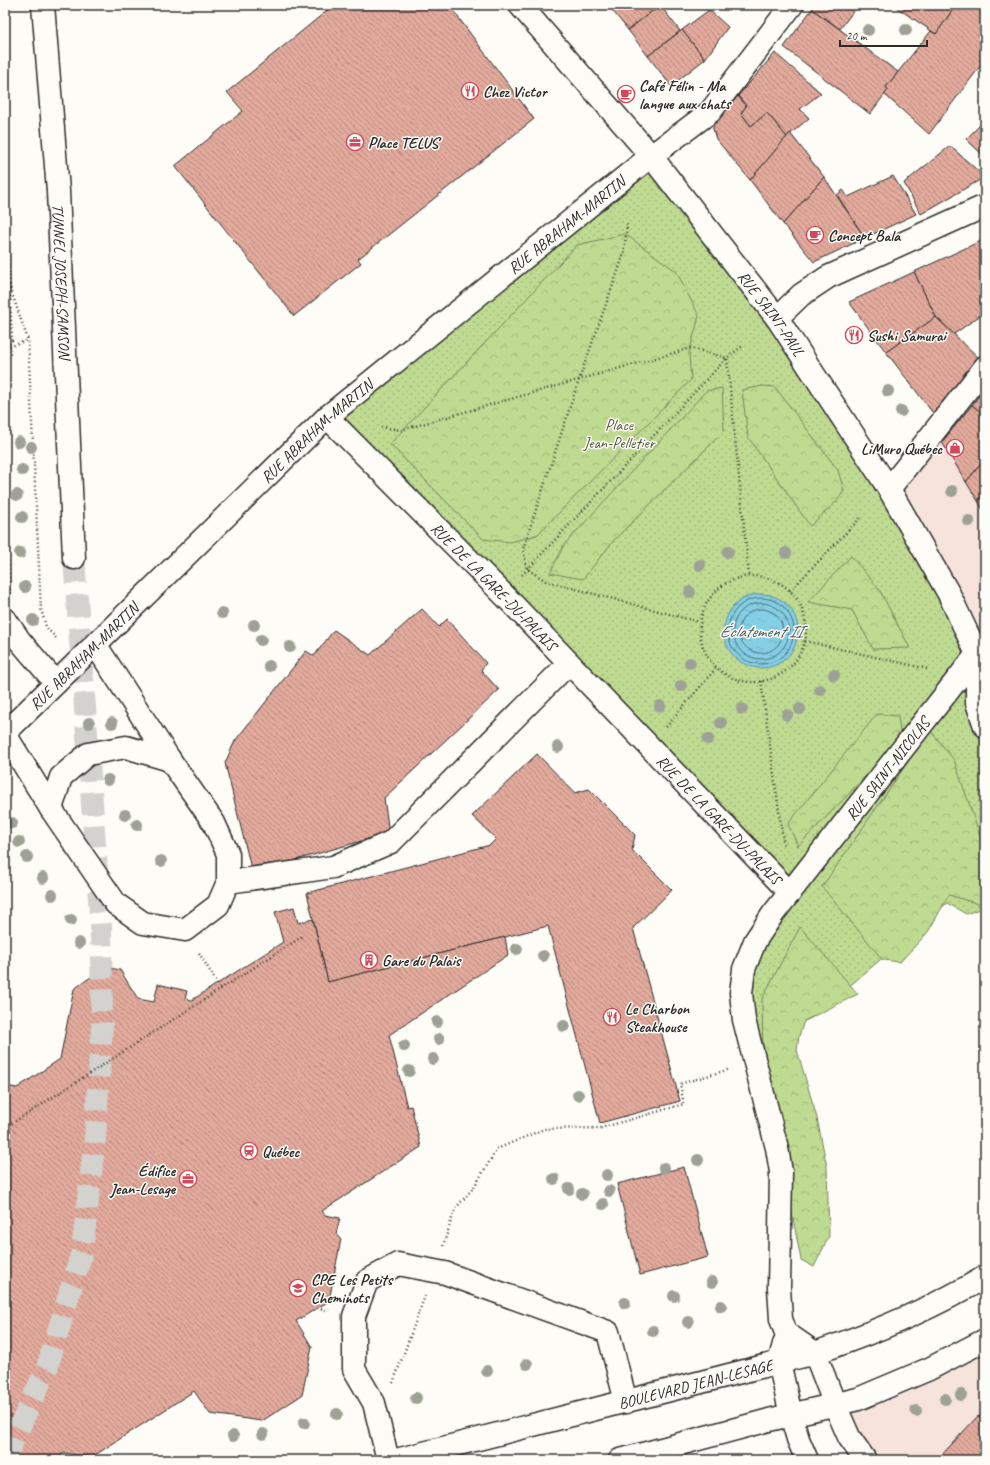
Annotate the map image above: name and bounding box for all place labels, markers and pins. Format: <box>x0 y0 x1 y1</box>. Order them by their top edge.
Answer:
place label: Café Félin - Ma langue aux chats <box>639 76 733 114</box>
restaurant icon: Chez Victor <box>460 81 480 101</box>
place label: Chez Victor <box>483 82 549 102</box>
cafe icon: Café Félin - Ma langue aux chats <box>616 84 636 104</box>
office icon: Place TELUS <box>345 132 365 152</box>
place label: Place TELUS <box>368 133 442 153</box>
cafe icon: Concept Bala <box>805 225 825 245</box>
place label: Concept Bala <box>828 226 902 246</box>
restaurant icon: Sushi Samurai <box>844 325 864 345</box>
place label: Sushi Samurai <box>867 326 949 346</box>
shop icon: LiMuro Québec <box>945 438 965 458</box>
place label: LiMuro Québec <box>861 439 943 459</box>
building icon: Gare du Palais <box>359 950 379 970</box>
place label: Gare du Palais <box>382 951 462 971</box>
place label: Le Charbon Steakhouse <box>625 999 690 1037</box>
restaurant icon: Le Charbon Steakhouse <box>602 1007 622 1027</box>
station icon: Québec <box>239 1141 259 1161</box>
place label: Québec <box>262 1142 300 1162</box>
place label: Édifice Jean-Lesage <box>109 1161 177 1199</box>
office icon: Édifice Jean-Lesage <box>178 1169 198 1189</box>
place label: CPE Les Petits Cheminots <box>311 1270 394 1308</box>
school or university icon: CPE Les Petits Cheminots <box>288 1278 308 1298</box>

